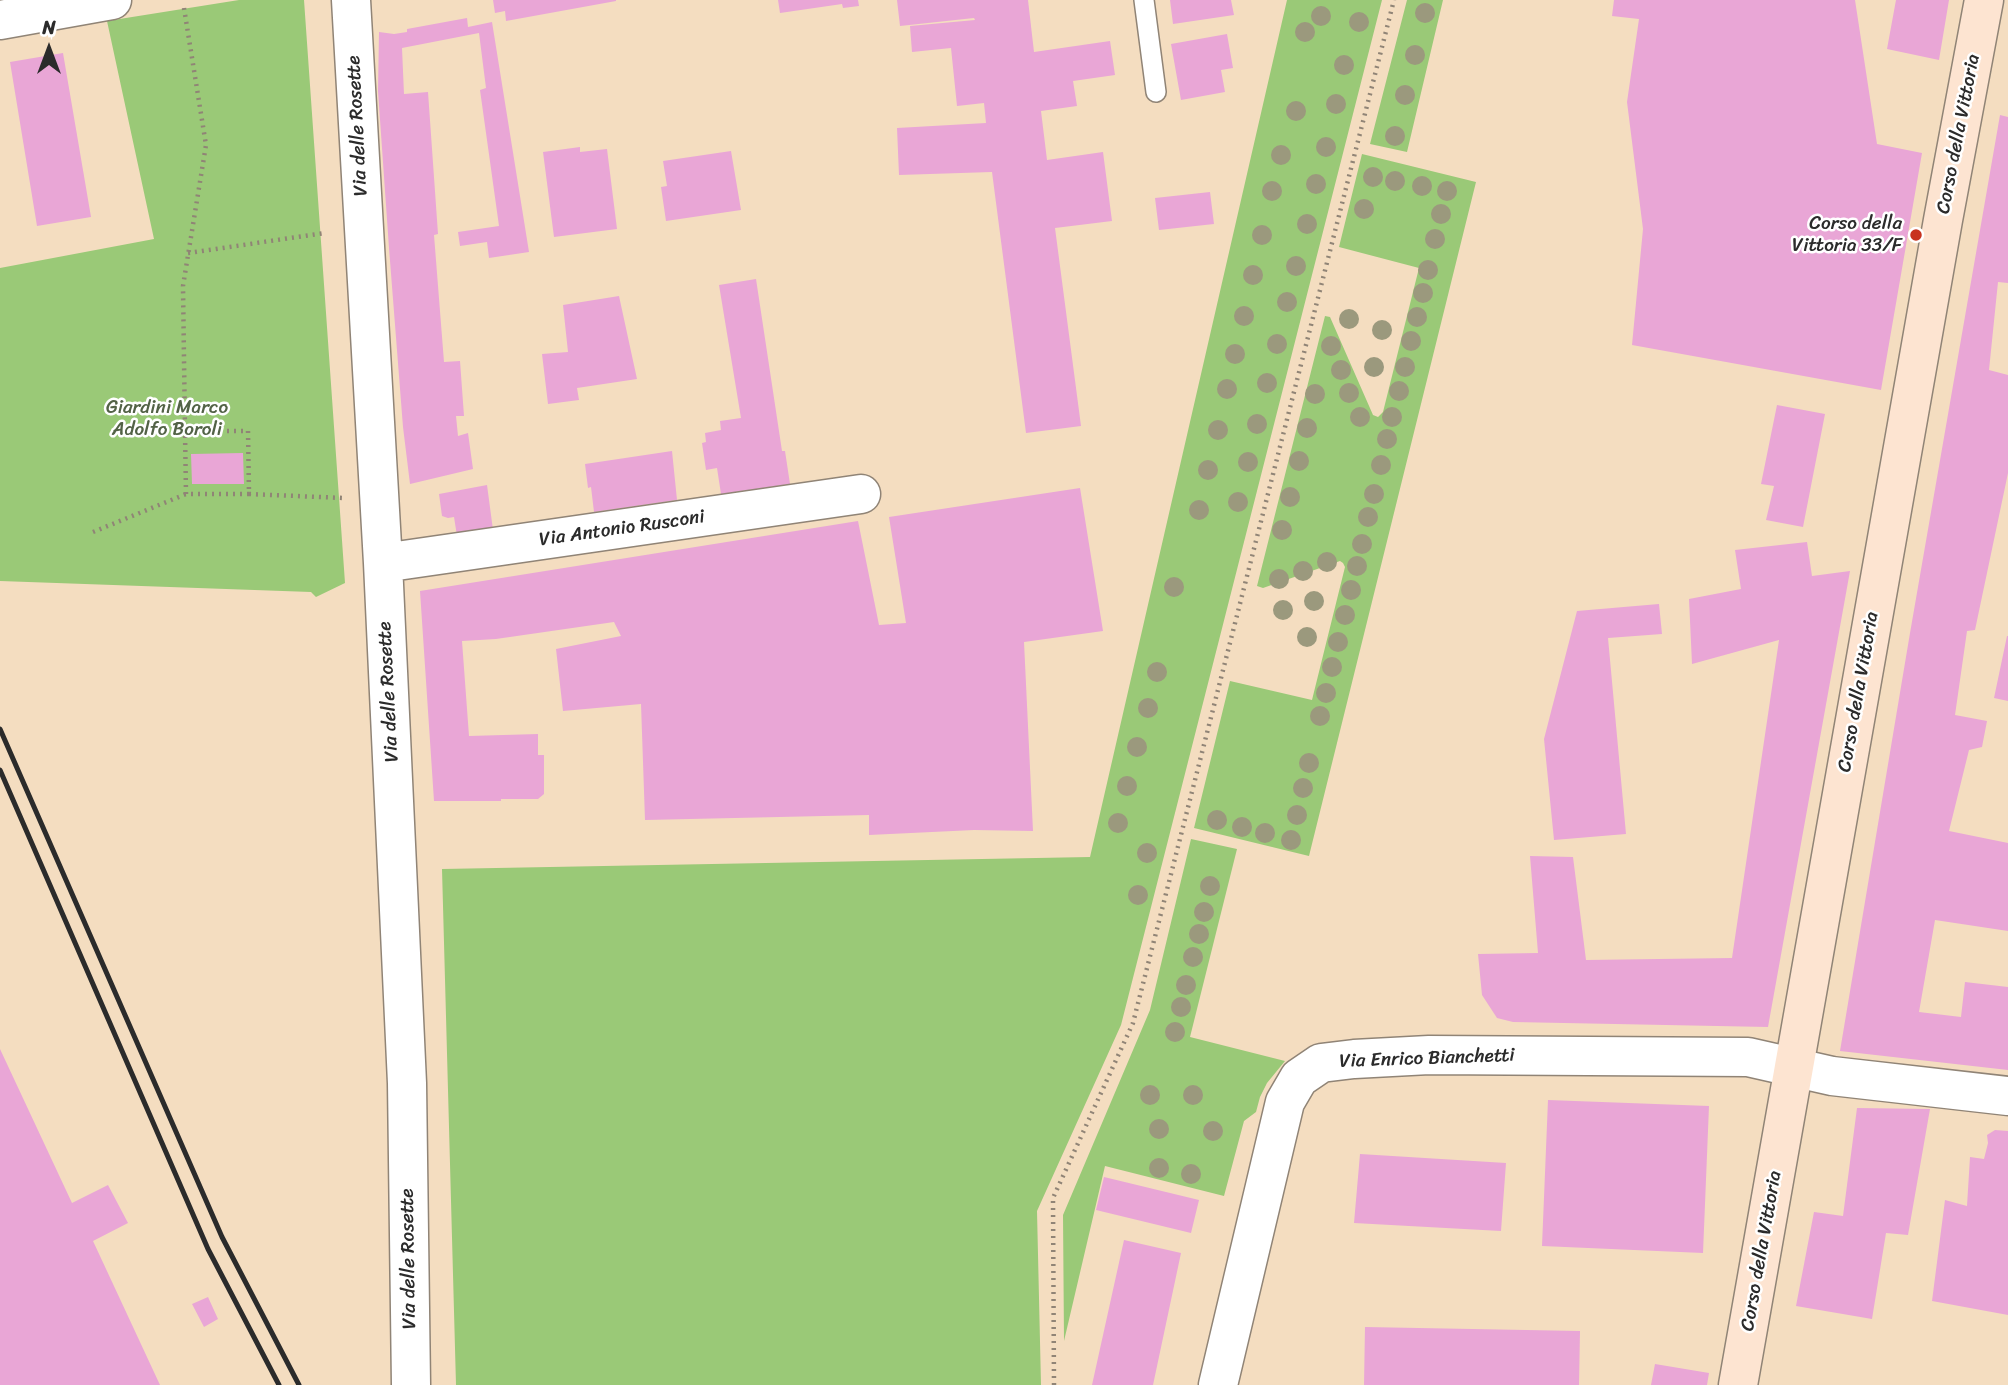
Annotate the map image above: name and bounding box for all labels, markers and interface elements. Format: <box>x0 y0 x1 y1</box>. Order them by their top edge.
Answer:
text: N <box>42 11 56 44</box>
north arrow <box>14 14 84 84</box>
street label: Corso della Vittoria <box>1932 52 1986 216</box>
street label: Via delle Rosette <box>343 55 373 197</box>
place label: Corso della Vittoria 33/F <box>1792 213 1902 257</box>
marker: Corso della Vittoria 33/F <box>1908 227 1924 243</box>
park label: Giardini Marco Adolfo Boroli <box>106 397 228 441</box>
street label: Via Antonio Rusconi <box>538 506 706 552</box>
street label: Corso della Vittoria <box>1834 610 1884 774</box>
street label: Via delle Rosette <box>374 621 404 763</box>
street label: Via Enrico Bianchetti <box>1339 1045 1515 1073</box>
street label: Corso della Vittoria <box>1737 1169 1787 1333</box>
street label: Via delle Rosette <box>396 1188 422 1330</box>

